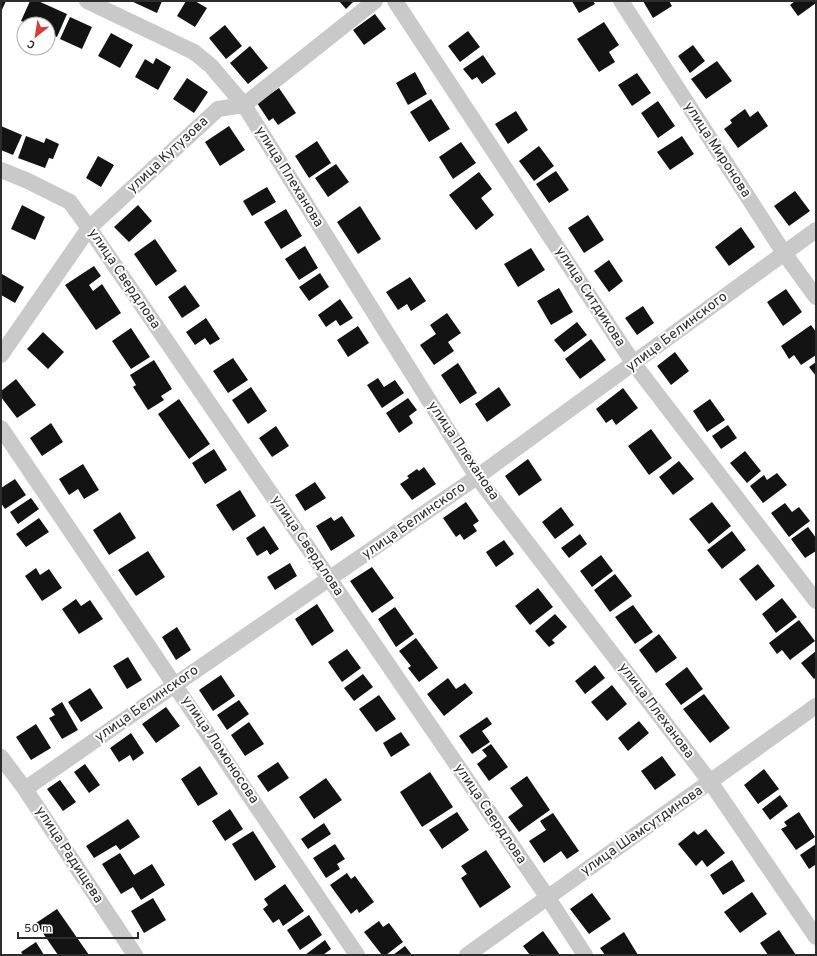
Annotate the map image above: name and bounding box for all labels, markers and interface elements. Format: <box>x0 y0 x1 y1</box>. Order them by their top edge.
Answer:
north arrow <box>16 16 56 56</box>
text: С <box>25 36 38 52</box>
street label: улица Миронова <box>680 99 754 201</box>
street label: улица Кутузова <box>124 113 212 197</box>
street label: улица Плеханова <box>251 123 327 231</box>
street label: улица Свердлова <box>84 226 164 332</box>
street label: улица Ситдикова <box>551 244 629 350</box>
street label: улица Белинского <box>623 288 731 376</box>
street label: улица Плеханова <box>424 398 502 504</box>
street label: улица Белинского <box>359 479 469 563</box>
street label: улица Свердлова <box>267 493 347 599</box>
street label: улица Плеханова <box>614 660 698 762</box>
street label: улица Белинского <box>92 662 202 746</box>
street label: улица Ломоносова <box>178 693 262 807</box>
street label: улица Свердлова <box>450 761 530 867</box>
street label: улица Шамсутдинова <box>578 782 706 880</box>
street label: улица Радищева <box>31 803 107 907</box>
scale bar <box>18 914 138 940</box>
text: 50 m <box>24 921 52 937</box>

